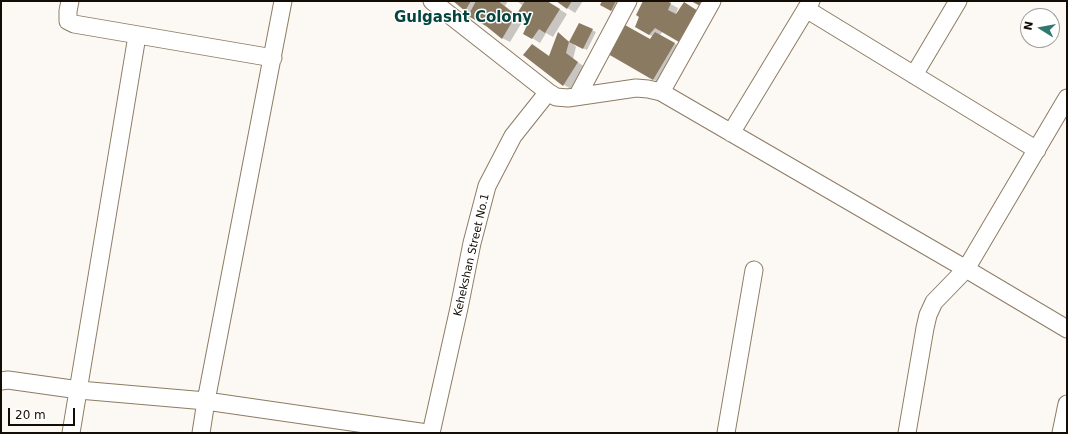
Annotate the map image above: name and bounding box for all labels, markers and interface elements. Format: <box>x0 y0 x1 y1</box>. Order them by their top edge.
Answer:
north arrow <box>1020 8 1060 48</box>
district label: Gulgasht Colony <box>394 9 532 27</box>
text: N <box>1021 20 1036 32</box>
street label: Kehekshan Street No.1 <box>451 192 493 318</box>
scale bar <box>10 400 77 426</box>
text: 20 m <box>15 408 46 422</box>

